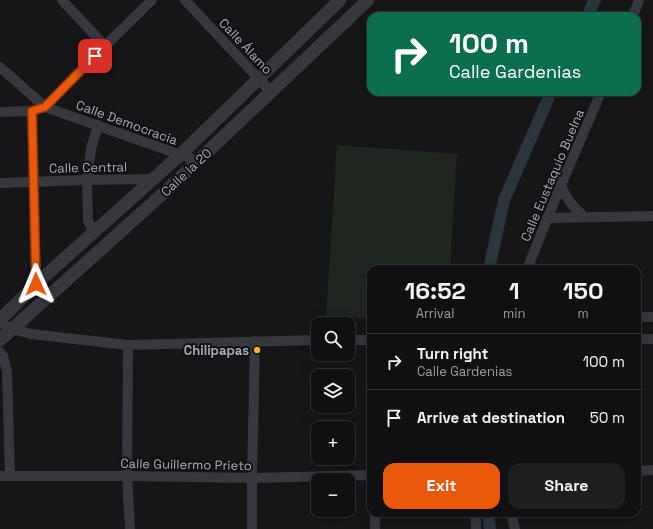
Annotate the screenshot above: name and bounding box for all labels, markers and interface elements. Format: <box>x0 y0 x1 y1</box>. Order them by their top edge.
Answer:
street label: Calle Álamo <box>215 15 276 78</box>
text: 100 m <box>449 25 529 61</box>
icon: right <box>383 28 435 80</box>
pin <box>78 39 112 73</box>
icon: arrive <box>84 45 106 67</box>
text: Calle Gardenias <box>449 60 581 83</box>
street label: Calle Democracia <box>74 96 180 149</box>
street label: Calle Eustaquio Buelna <box>517 106 588 244</box>
street label: Calle la 20 <box>157 145 215 200</box>
street label: Calle Central <box>49 158 127 177</box>
position arrow <box>15 263 57 305</box>
text: 16:52 <box>404 275 466 306</box>
text: 1 <box>509 275 520 306</box>
text: 150 <box>563 275 604 306</box>
text: Arrival <box>416 305 454 322</box>
text: min <box>503 305 525 322</box>
text: m <box>578 305 589 322</box>
map controls <box>311 317 355 517</box>
button: search <box>311 317 355 361</box>
place label: Chilipapas <box>184 342 249 359</box>
text: Turn right <box>417 344 488 363</box>
marker: Chilipapas <box>252 345 262 355</box>
icon: right <box>383 351 405 373</box>
text: 100 m <box>583 352 625 371</box>
text: Calle Gardenias <box>417 363 512 380</box>
button: layers <box>311 369 355 413</box>
icon: arrive <box>383 407 405 429</box>
text: Arrive at destination <box>417 408 565 427</box>
text: 50 m <box>590 408 625 427</box>
button: + <box>311 421 355 465</box>
street label: Calle Guillermo Prieto <box>120 455 252 474</box>
button: Exit <box>383 463 500 509</box>
button: Share <box>508 463 625 509</box>
button: − <box>311 473 355 517</box>

